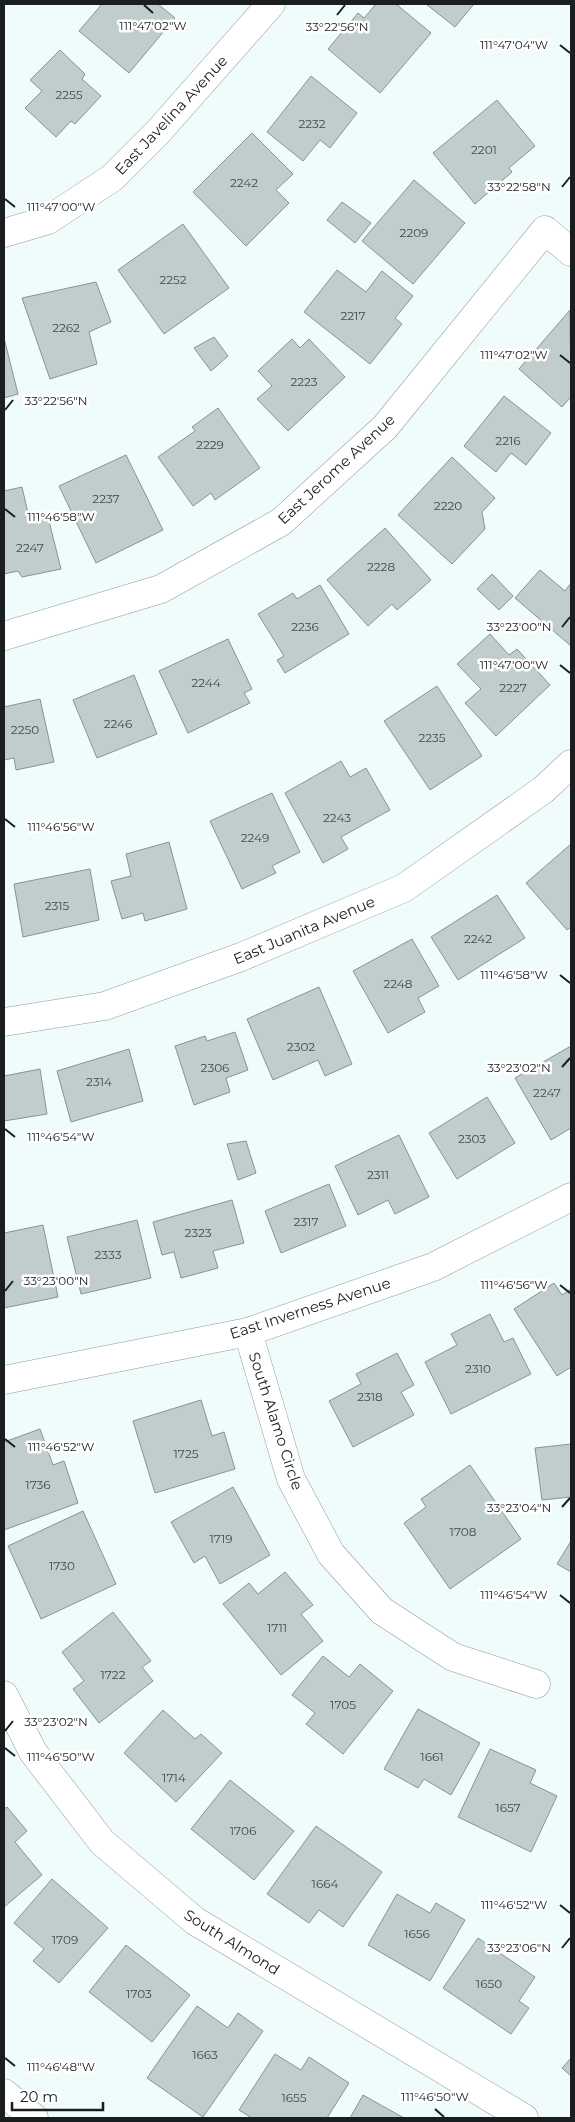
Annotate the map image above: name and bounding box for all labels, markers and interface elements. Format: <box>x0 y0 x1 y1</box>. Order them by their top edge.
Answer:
text: 111°47'02"W <box>119 18 187 33</box>
text: 33°22'56"N <box>305 19 369 34</box>
text: 111°47'04"W <box>480 37 548 52</box>
street label: East Javelina Avenue <box>111 51 231 179</box>
house number: 2255 <box>55 87 83 102</box>
house number: 2232 <box>298 116 326 131</box>
house number: 2201 <box>471 142 497 157</box>
house number: 2242 <box>230 175 258 190</box>
text: 33°22'58"N <box>487 179 551 194</box>
text: 111°47'00"W <box>27 199 95 214</box>
house number: 2209 <box>400 225 428 240</box>
house number: 2252 <box>159 272 187 287</box>
house number: 2217 <box>340 308 366 323</box>
house number: 2262 <box>52 320 80 335</box>
text: 111°47'02"W <box>480 347 548 362</box>
house number: 2223 <box>290 374 318 389</box>
text: 33°22'56"N <box>24 393 88 408</box>
street label: East Jerome Avenue <box>273 410 399 528</box>
house number: 2216 <box>495 433 521 448</box>
house number: 2229 <box>196 437 224 452</box>
house number: 2237 <box>92 491 120 506</box>
house number: 2220 <box>434 498 462 513</box>
text: 111°46'58"W <box>27 509 95 524</box>
house number: 2247 <box>16 540 44 555</box>
house number: 2228 <box>367 559 395 574</box>
house number: 2236 <box>291 619 319 634</box>
text: 33°23'00"N <box>487 619 551 634</box>
text: 111°47'00"W <box>480 657 548 672</box>
house number: 2244 <box>191 675 221 690</box>
house number: 2227 <box>499 680 527 695</box>
house number: 2246 <box>104 716 132 731</box>
house number: 2250 <box>11 722 39 737</box>
house number: 2235 <box>418 730 446 745</box>
house number: 2243 <box>323 810 351 825</box>
text: 111°46'56"W <box>27 819 95 834</box>
house number: 2249 <box>241 830 269 845</box>
street label: East Juanita Avenue <box>230 892 378 968</box>
house number: 2315 <box>45 898 70 913</box>
house number: 2242 <box>464 931 492 946</box>
text: 111°46'58"W <box>480 967 548 982</box>
house number: 2248 <box>383 976 413 991</box>
house number: 2302 <box>287 1039 315 1054</box>
house number: 2306 <box>201 1060 229 1075</box>
text: 33°23'02"N <box>487 1060 551 1075</box>
house number: 2314 <box>86 1074 112 1089</box>
house number: 2247 <box>533 1085 561 1100</box>
text: 111°46'54"W <box>27 1129 95 1144</box>
house number: 2303 <box>458 1131 486 1146</box>
house number: 2311 <box>367 1167 389 1182</box>
house number: 2317 <box>294 1214 318 1229</box>
house number: 2323 <box>184 1225 212 1240</box>
house number: 2333 <box>94 1247 122 1262</box>
text: 33°23'00"N <box>24 1273 88 1288</box>
street label: East Inverness Avenue <box>227 1273 393 1343</box>
text: 111°46'56"W <box>480 1277 548 1292</box>
street label: South Alamo Circle <box>245 1350 307 1492</box>
house number: 2310 <box>465 1361 491 1376</box>
house number: 2318 <box>357 1389 383 1404</box>
text: 111°46'52"W <box>28 1439 94 1454</box>
house number: 1725 <box>173 1446 199 1461</box>
house number: 1736 <box>25 1477 51 1492</box>
text: 33°23'04"N <box>487 1500 551 1515</box>
house number: 1708 <box>450 1524 477 1539</box>
house number: 1719 <box>209 1531 233 1546</box>
house number: 1730 <box>49 1558 75 1573</box>
text: 111°46'54"W <box>480 1587 548 1602</box>
house number: 1711 <box>267 1620 287 1635</box>
house number: 1722 <box>100 1667 126 1682</box>
house number: 1705 <box>330 1697 356 1712</box>
text: 33°23'02"N <box>24 1714 88 1729</box>
text: 111°46'50"W <box>27 1749 95 1764</box>
house number: 1661 <box>420 1749 444 1764</box>
house number: 1714 <box>162 1770 186 1785</box>
house number: 1657 <box>495 1800 521 1815</box>
house number: 1706 <box>230 1823 256 1838</box>
house number: 1664 <box>312 1876 339 1891</box>
text: 111°46'52"W <box>481 1897 547 1912</box>
street label: South Almond <box>181 1905 283 1979</box>
house number: 1656 <box>404 1926 430 1941</box>
house number: 1709 <box>52 1932 78 1947</box>
text: 33°23'06"N <box>487 1940 551 1955</box>
house number: 1650 <box>476 1976 502 1991</box>
house number: 1703 <box>126 1986 152 2001</box>
house number: 1663 <box>192 2047 218 2062</box>
text: 111°46'48"W <box>27 2059 95 2074</box>
scale bar <box>12 2080 104 2112</box>
text: 20 m <box>20 2087 58 2106</box>
text: 111°46'50"W <box>401 2089 469 2104</box>
house number: 1655 <box>281 2090 307 2105</box>

